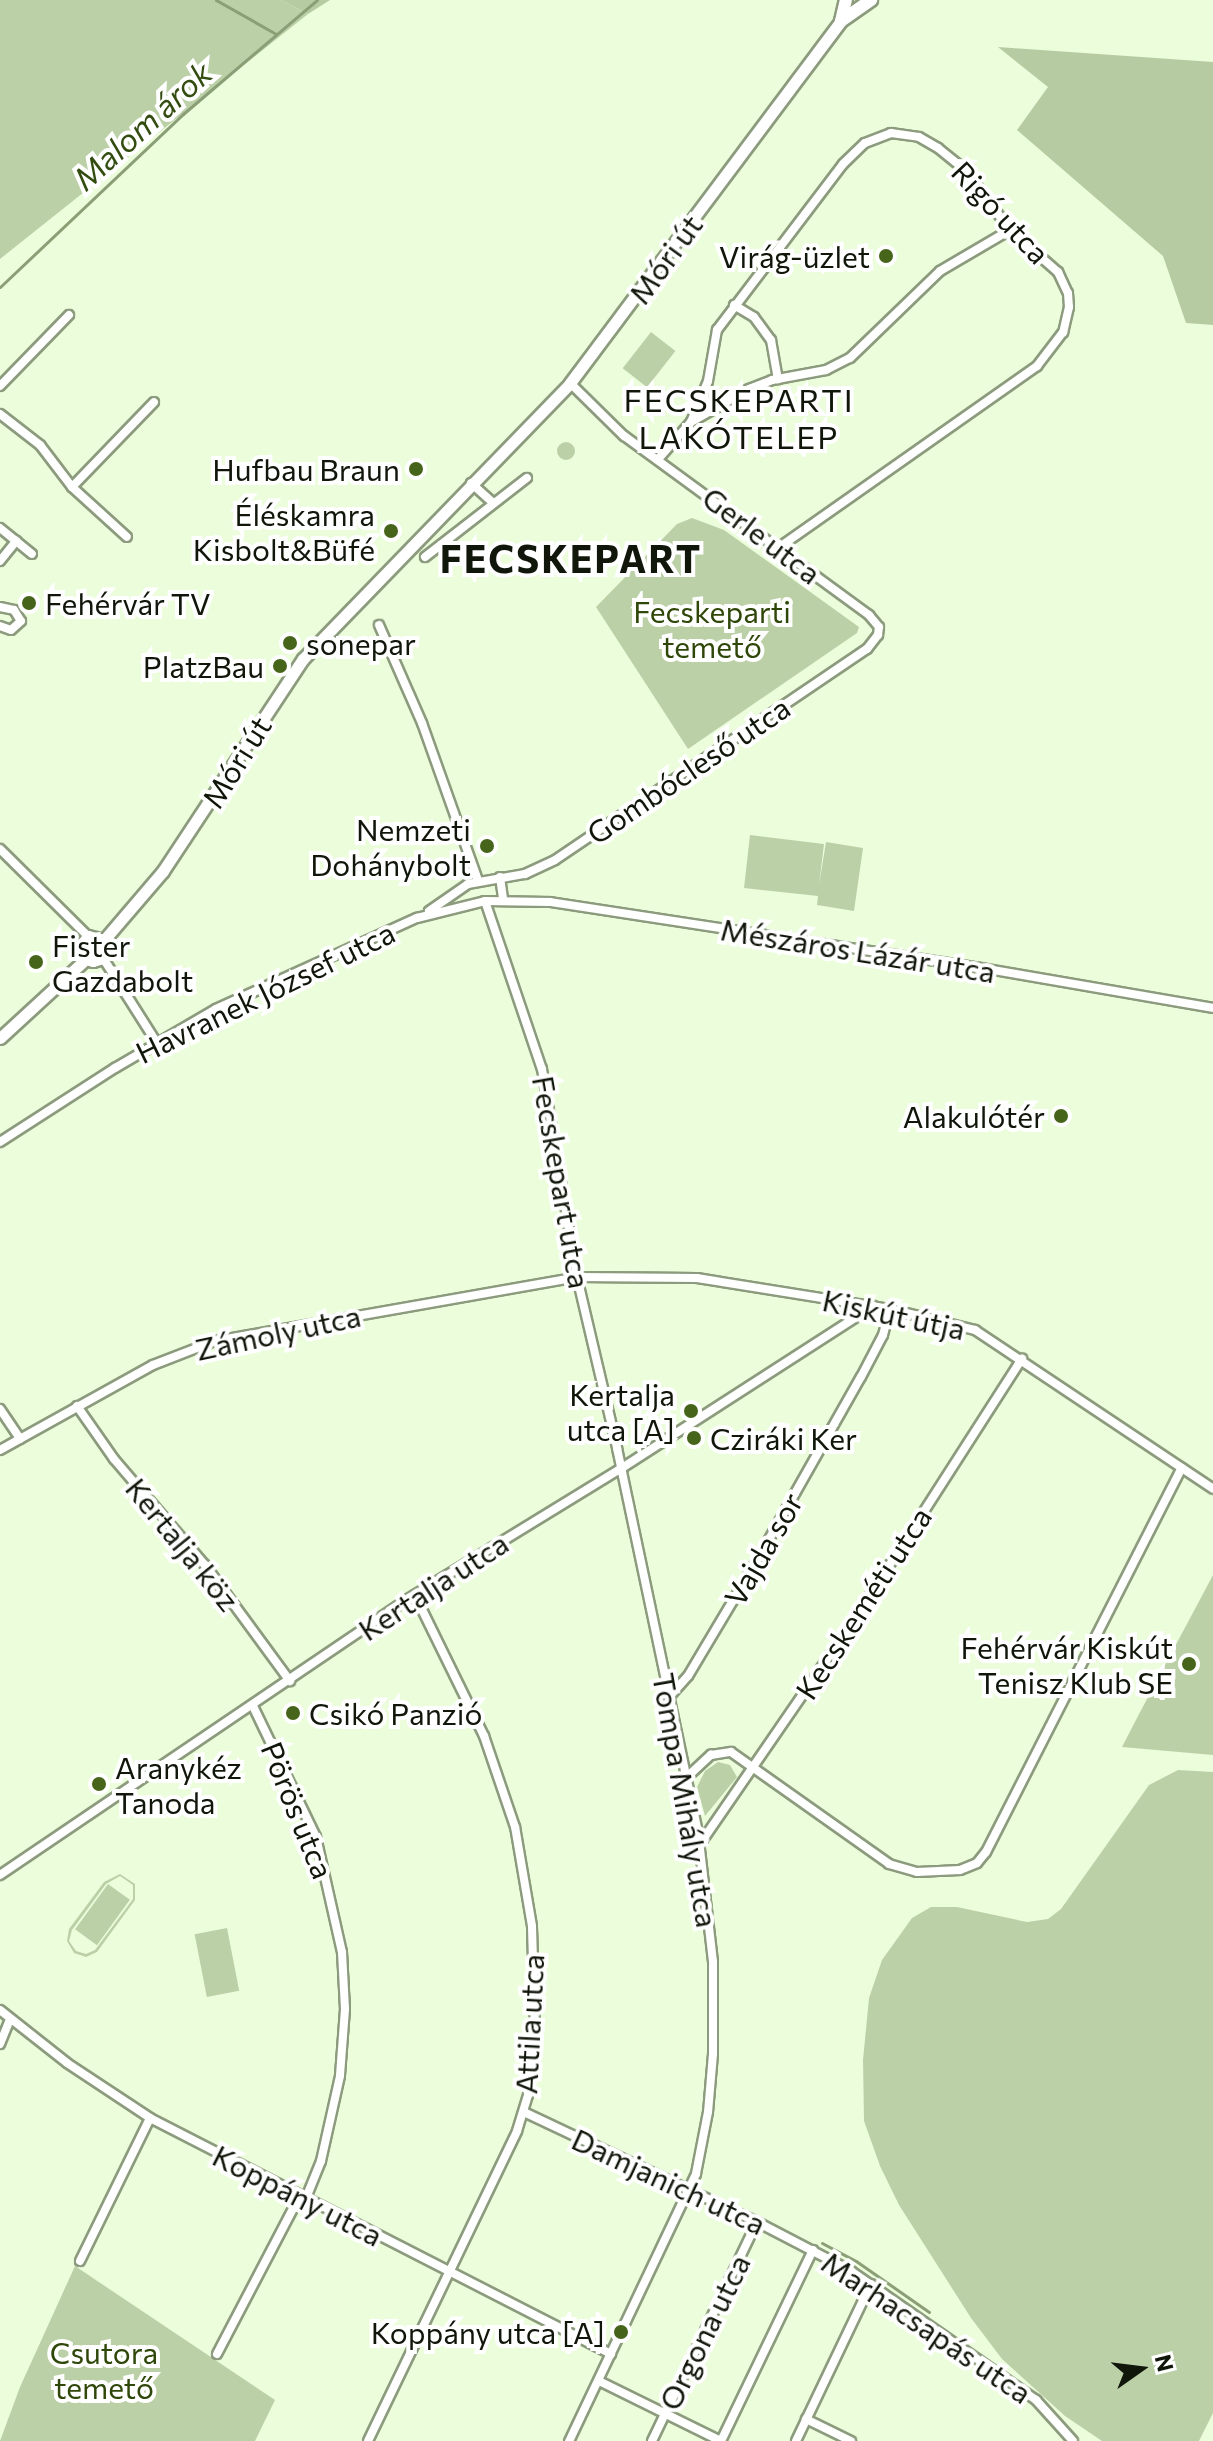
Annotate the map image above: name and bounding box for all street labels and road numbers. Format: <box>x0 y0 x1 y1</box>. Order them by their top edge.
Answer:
street label: Rigó utca <box>945 153 1057 271</box>
street label: Móri út <box>621 208 709 310</box>
street label: Gerle utca <box>696 479 828 591</box>
street label: Gombócleső utca <box>580 689 796 851</box>
street label: Móri út <box>194 710 278 814</box>
street label: Mészáros Lázár utca <box>718 911 998 989</box>
street label: Havranek József utca <box>130 914 400 1070</box>
street label: Fecskepart utca <box>526 1073 598 1291</box>
street label: Kiskút útja <box>819 1281 969 1347</box>
street label: Zámoly utca <box>192 1297 364 1367</box>
street label: Kertalja köz <box>119 1471 247 1617</box>
street label: Vajda sor <box>716 1486 810 1612</box>
street label: Kecskeméti utca <box>788 1500 938 1706</box>
street label: Kertalja utca <box>352 1524 514 1648</box>
street label: Tompa Mihály utca <box>646 1670 726 1930</box>
street label: Pörös utca <box>254 1736 342 1884</box>
street label: Attila utca <box>507 1953 551 2095</box>
street label: Damjanich utca <box>567 2120 771 2242</box>
street label: Koppány utca <box>207 2137 389 2253</box>
street label: Marhacsapás utca <box>815 2244 1039 2410</box>
street label: Orgona utca <box>651 2248 757 2416</box>

